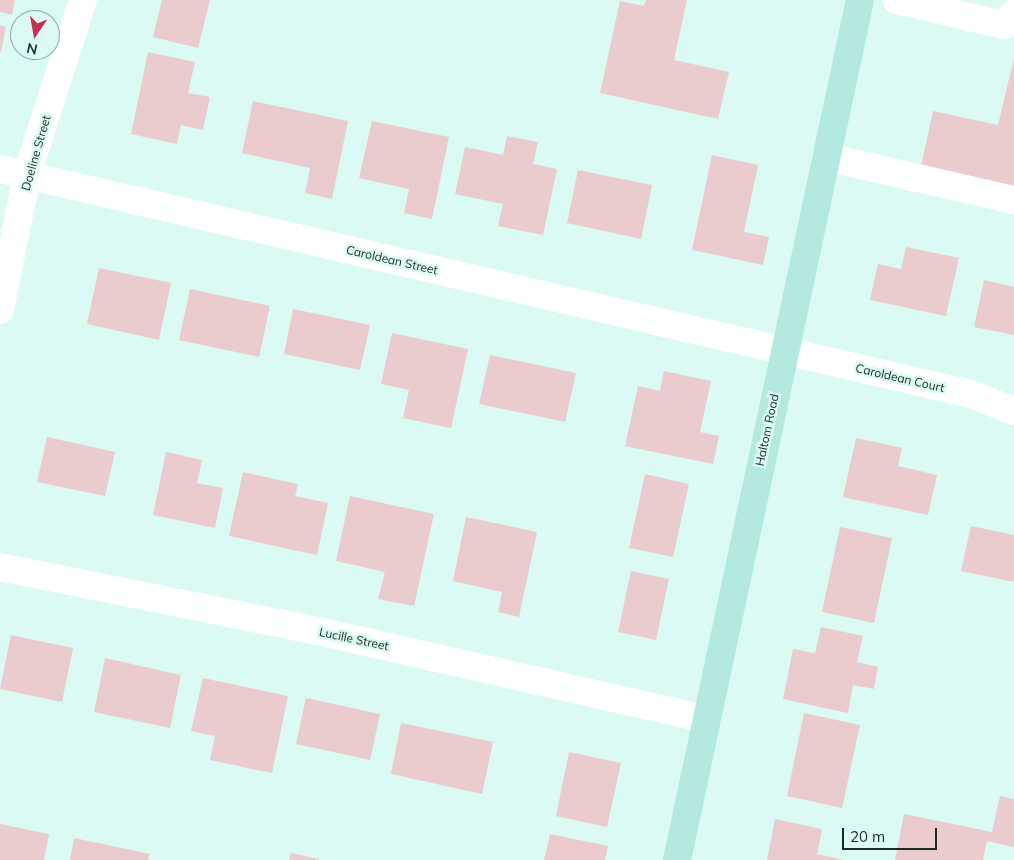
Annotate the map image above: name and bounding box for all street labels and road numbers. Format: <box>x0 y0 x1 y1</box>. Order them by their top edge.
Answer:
street label: Doeline Street <box>18 114 54 192</box>
street label: Caroldean Street <box>345 242 439 278</box>
street label: Caroldean Court <box>854 361 946 395</box>
street label: Haltom Road <box>752 393 782 467</box>
street label: Lucille Street <box>318 625 390 653</box>

